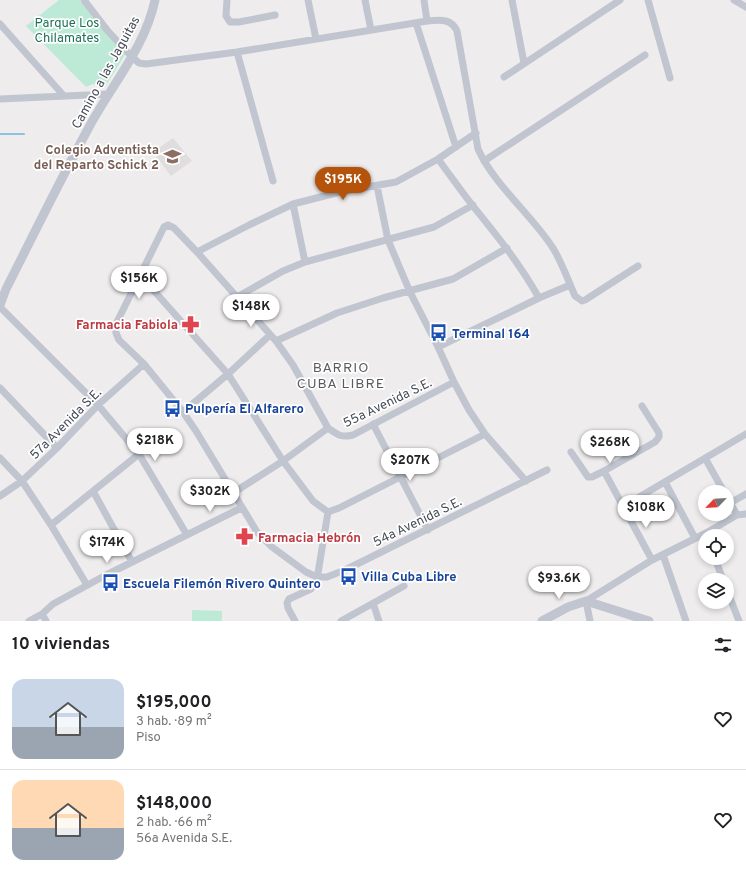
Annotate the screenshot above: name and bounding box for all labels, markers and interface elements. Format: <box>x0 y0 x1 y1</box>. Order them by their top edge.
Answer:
street label: Camino a las Jaguitas <box>69 14 144 132</box>
park label: Parque Los Chilamates <box>35 16 99 47</box>
place label: Colegio Adventista del Reparto Schick 2 <box>34 143 159 174</box>
school or university icon: Colegio Adventista del Reparto Schick 2 <box>162 146 182 166</box>
pin: $195K <box>315 167 371 201</box>
text: $195K <box>324 172 362 188</box>
pin: $156K <box>111 266 167 300</box>
text: $156K <box>120 271 158 287</box>
pin: $148K <box>223 294 279 328</box>
text: $148K <box>232 299 270 315</box>
pharmacy icon: Farmacia Fabiola <box>181 314 201 334</box>
place label: Farmacia Fabiola <box>76 318 178 334</box>
bus stop icon: Terminal 164 <box>429 323 449 343</box>
place label: Terminal 164 <box>452 327 530 343</box>
district label: BARRIO CUBA LIBRE <box>297 360 385 393</box>
street label: 55a Avenida S.E. <box>341 375 435 432</box>
street label: 57a Avenida S.E. <box>27 385 106 464</box>
bus stop icon: Pulpería El Alfarero <box>162 398 182 418</box>
place label: Pulpería El Alfarero <box>185 402 304 418</box>
pin: $218K <box>127 428 183 462</box>
pin: $268K <box>582 430 638 464</box>
text: $218K <box>136 433 174 449</box>
text: $268K <box>589 435 631 451</box>
pin: $207K <box>382 448 438 482</box>
text: $207K <box>390 453 430 469</box>
pin: $302K <box>182 479 238 513</box>
text: $302K <box>189 484 231 500</box>
north arrow <box>698 485 734 521</box>
map controls <box>698 485 734 609</box>
street label: 54a Avenida S.E. <box>371 494 465 551</box>
pin: $108K <box>618 495 674 529</box>
text: $108K <box>627 500 665 516</box>
pharmacy icon: Farmacia Hebrón <box>235 527 255 547</box>
button: locate <box>698 529 734 565</box>
pin: $174K <box>79 530 135 564</box>
place label: Farmacia Hebrón <box>258 531 361 547</box>
text: $174K <box>89 535 125 551</box>
bus stop icon: Villa Cuba Libre <box>338 566 358 586</box>
pin: $93.6K <box>526 566 592 600</box>
place label: Villa Cuba Libre <box>361 570 456 586</box>
text: $93.6K <box>537 571 581 587</box>
bus stop icon: Escuela Filemón Rivero Quintero <box>100 573 120 593</box>
button: layers <box>698 573 734 609</box>
place label: Escuela Filemón Rivero Quintero <box>123 577 321 593</box>
text: 10 viviendas <box>12 634 110 656</box>
icon: filters <box>712 634 734 656</box>
text: $195,000 <box>136 692 212 714</box>
icon: home <box>44 695 92 743</box>
icon: heart <box>712 708 734 730</box>
text: 3 hab. · 89 m² <box>136 714 212 730</box>
text: Piso <box>136 730 161 746</box>
text: $148,000 <box>136 793 212 815</box>
icon: home <box>44 796 92 844</box>
icon: heart <box>712 809 734 831</box>
text: 2 hab. · 66 m² <box>136 815 212 831</box>
text: 56a Avenida S.E. <box>136 831 232 847</box>

